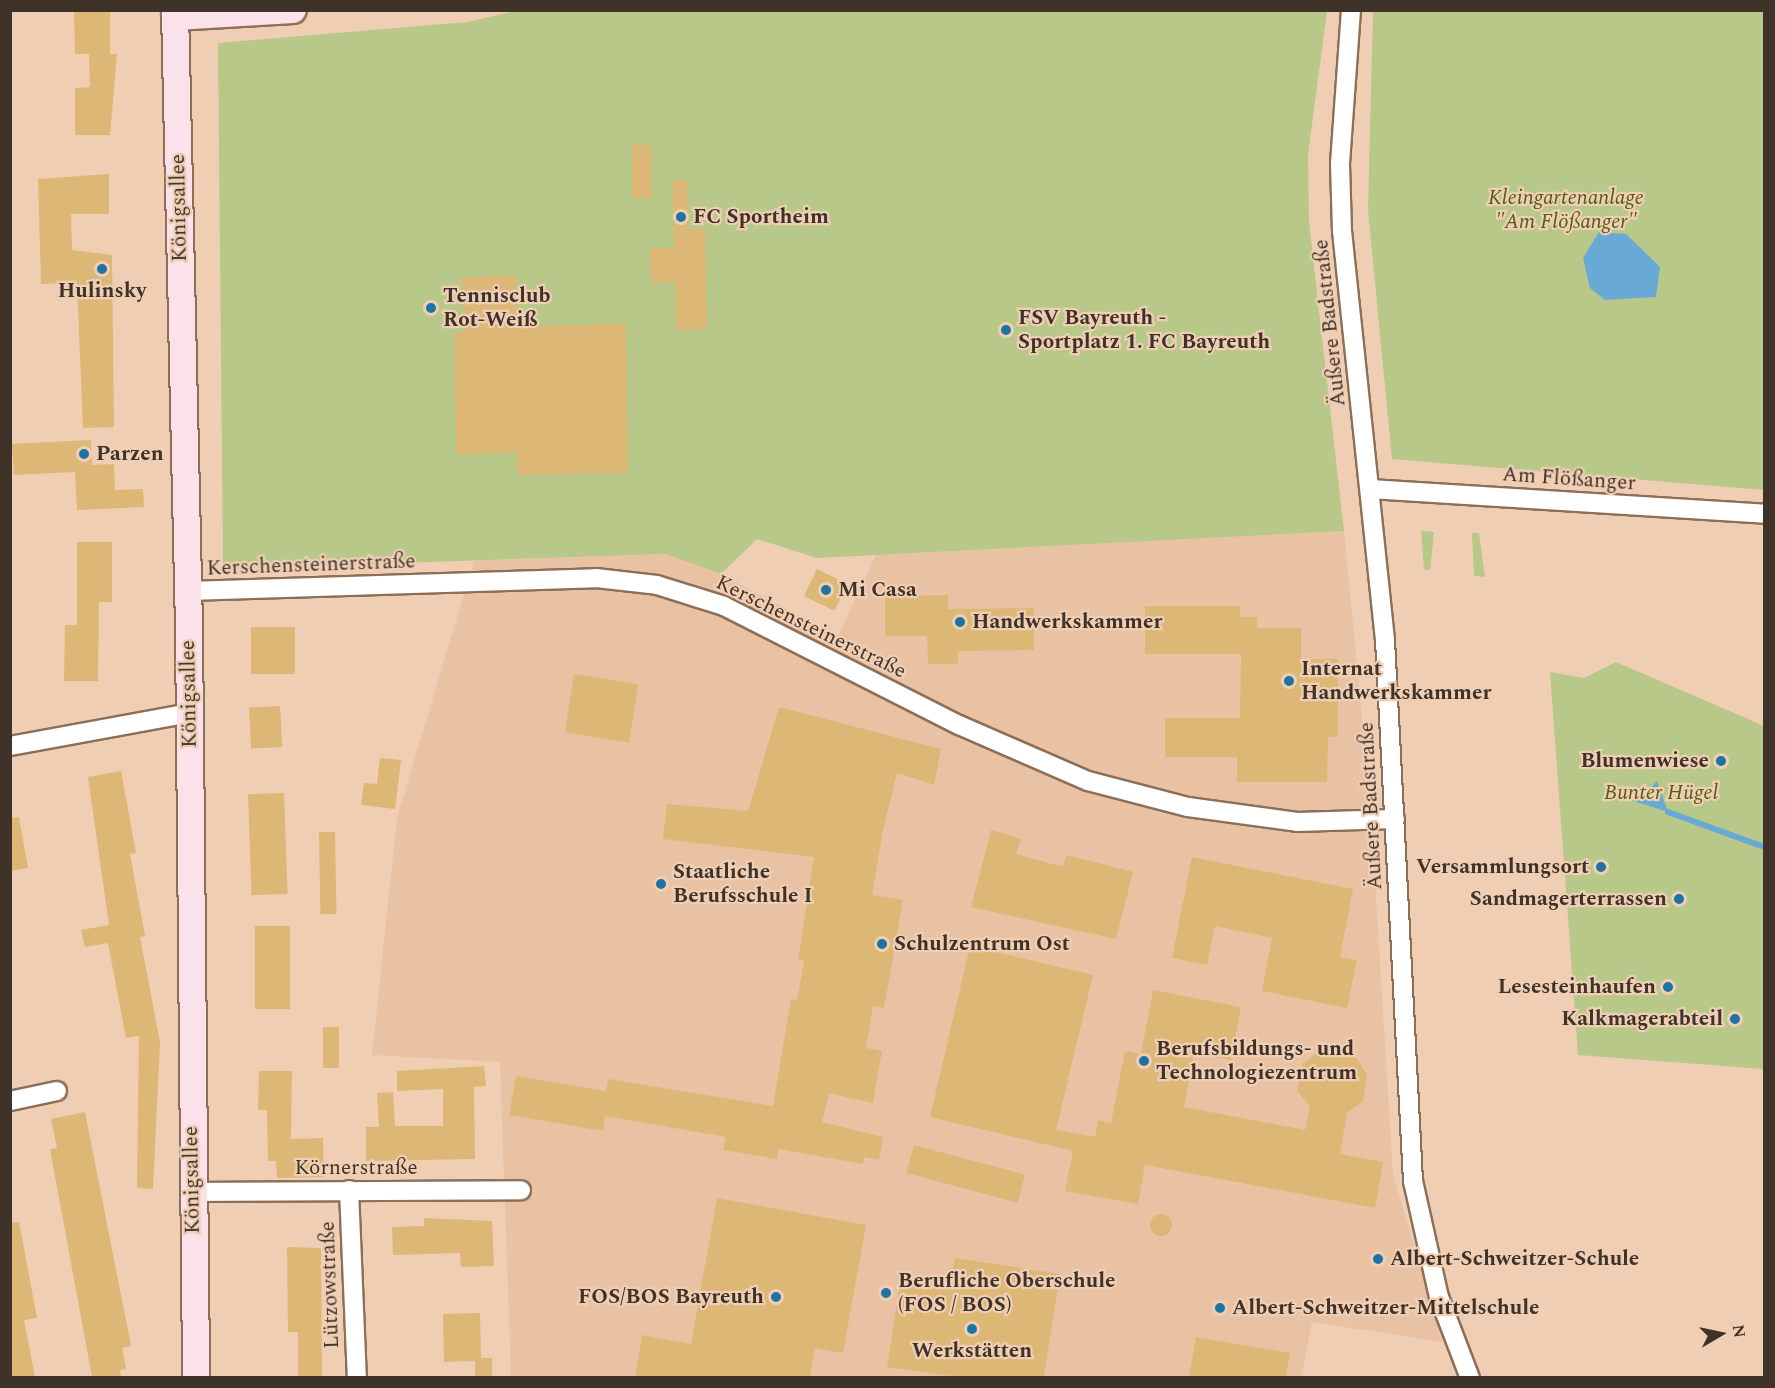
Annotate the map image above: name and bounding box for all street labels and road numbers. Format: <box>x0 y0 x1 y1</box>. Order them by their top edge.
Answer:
street label: Königsallee <box>165 154 193 262</box>
street label: Äußere Badstraße <box>1309 238 1351 408</box>
street label: Am Flößanger <box>1501 462 1637 496</box>
street label: Kerschensteinerstraße <box>206 549 416 581</box>
street label: Kerschensteinerstraße <box>712 570 910 684</box>
street label: Königsallee <box>175 640 203 748</box>
street label: Äußere Badstraße <box>1354 722 1388 890</box>
street label: Königsallee <box>178 1126 206 1234</box>
street label: Körnerstraße <box>294 1155 418 1181</box>
street label: Lützowstraße <box>315 1221 345 1349</box>

